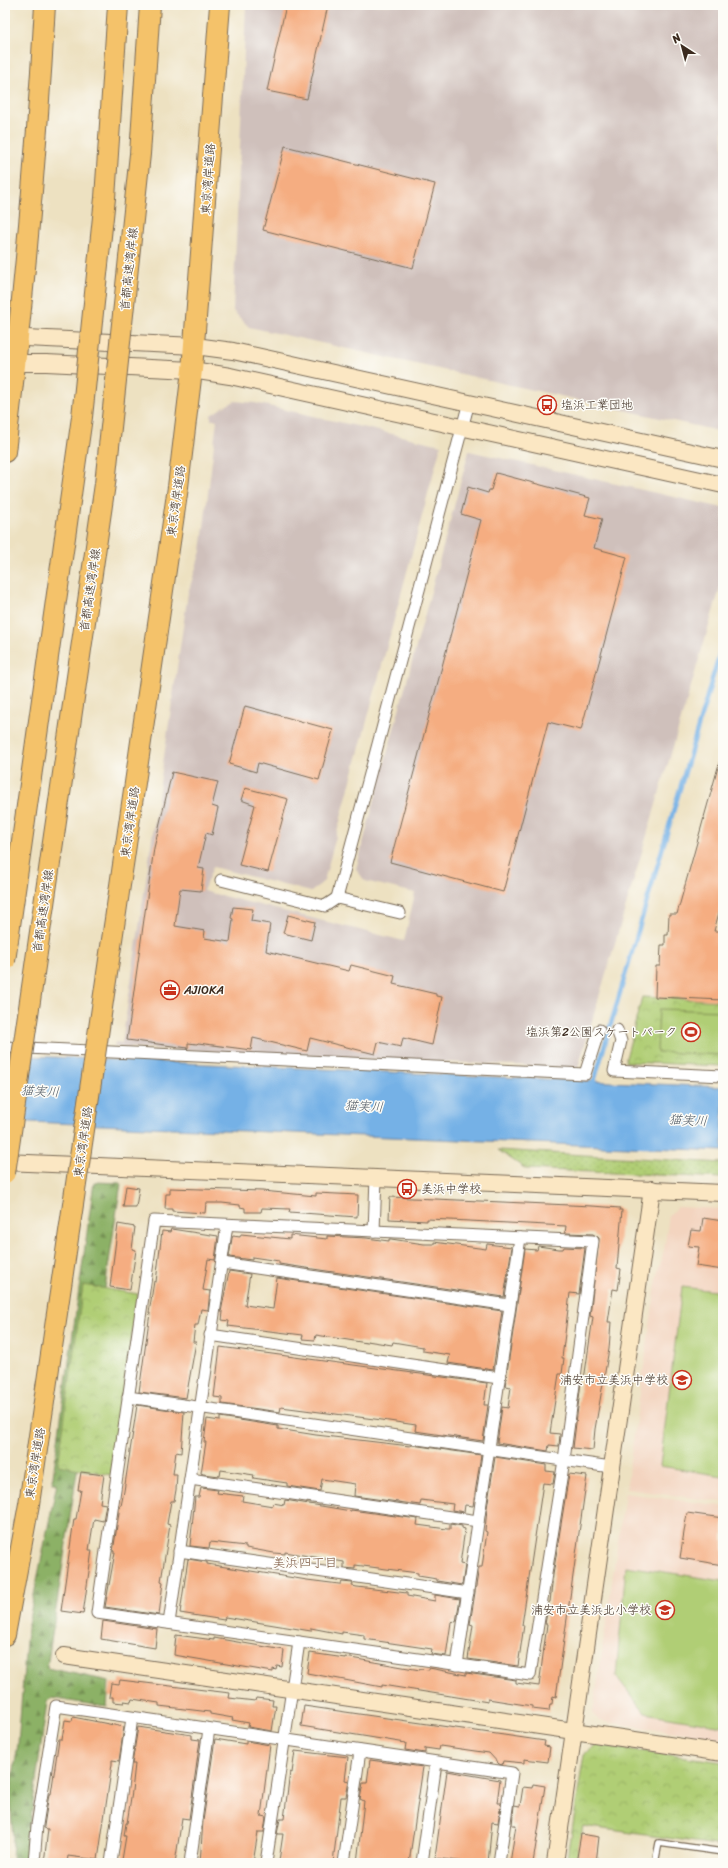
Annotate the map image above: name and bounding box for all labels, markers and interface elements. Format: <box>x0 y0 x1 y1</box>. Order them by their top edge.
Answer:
north arrow <box>662 26 702 66</box>
text: N <box>667 28 685 49</box>
street label: 東京湾岸道路 <box>195 142 221 216</box>
street label: 首都高速湾岸線 <box>114 226 144 312</box>
bus stop icon: 塩浜工業団地 <box>536 394 558 416</box>
place label: 塩浜工業団地 <box>561 394 633 416</box>
street label: 東京湾岸道路 <box>160 464 192 538</box>
street label: 首都高速湾岸線 <box>73 547 107 633</box>
street label: 東京湾岸道路 <box>114 785 146 859</box>
street label: 首都高速湾岸線 <box>26 868 60 954</box>
office icon: AJIOKA <box>159 979 181 1001</box>
place label: AJIOKA <box>183 979 224 1001</box>
place label: 塩浜第2公園スケートパーク <box>526 1021 677 1043</box>
sports icon: 塩浜第2公園スケートパーク <box>680 1021 702 1043</box>
water label: 猫実川 <box>20 1078 60 1104</box>
water label: 猫実川 <box>344 1093 384 1119</box>
street label: 東京湾岸道路 <box>67 1105 99 1179</box>
water label: 猫実川 <box>668 1107 708 1133</box>
bus stop icon: 美浜中学校 <box>396 1178 418 1200</box>
place label: 美浜中学校 <box>421 1178 481 1200</box>
place label: 浦安市立美浜中学校 <box>560 1369 668 1391</box>
school or university icon: 浦安市立美浜中学校 <box>671 1369 693 1391</box>
street label: 東京湾岸道路 <box>19 1426 51 1500</box>
district label: 美浜四丁目 <box>272 1551 338 1574</box>
place label: 浦安市立美浜北小学校 <box>531 1599 651 1621</box>
school or university icon: 浦安市立美浜北小学校 <box>654 1599 676 1621</box>

